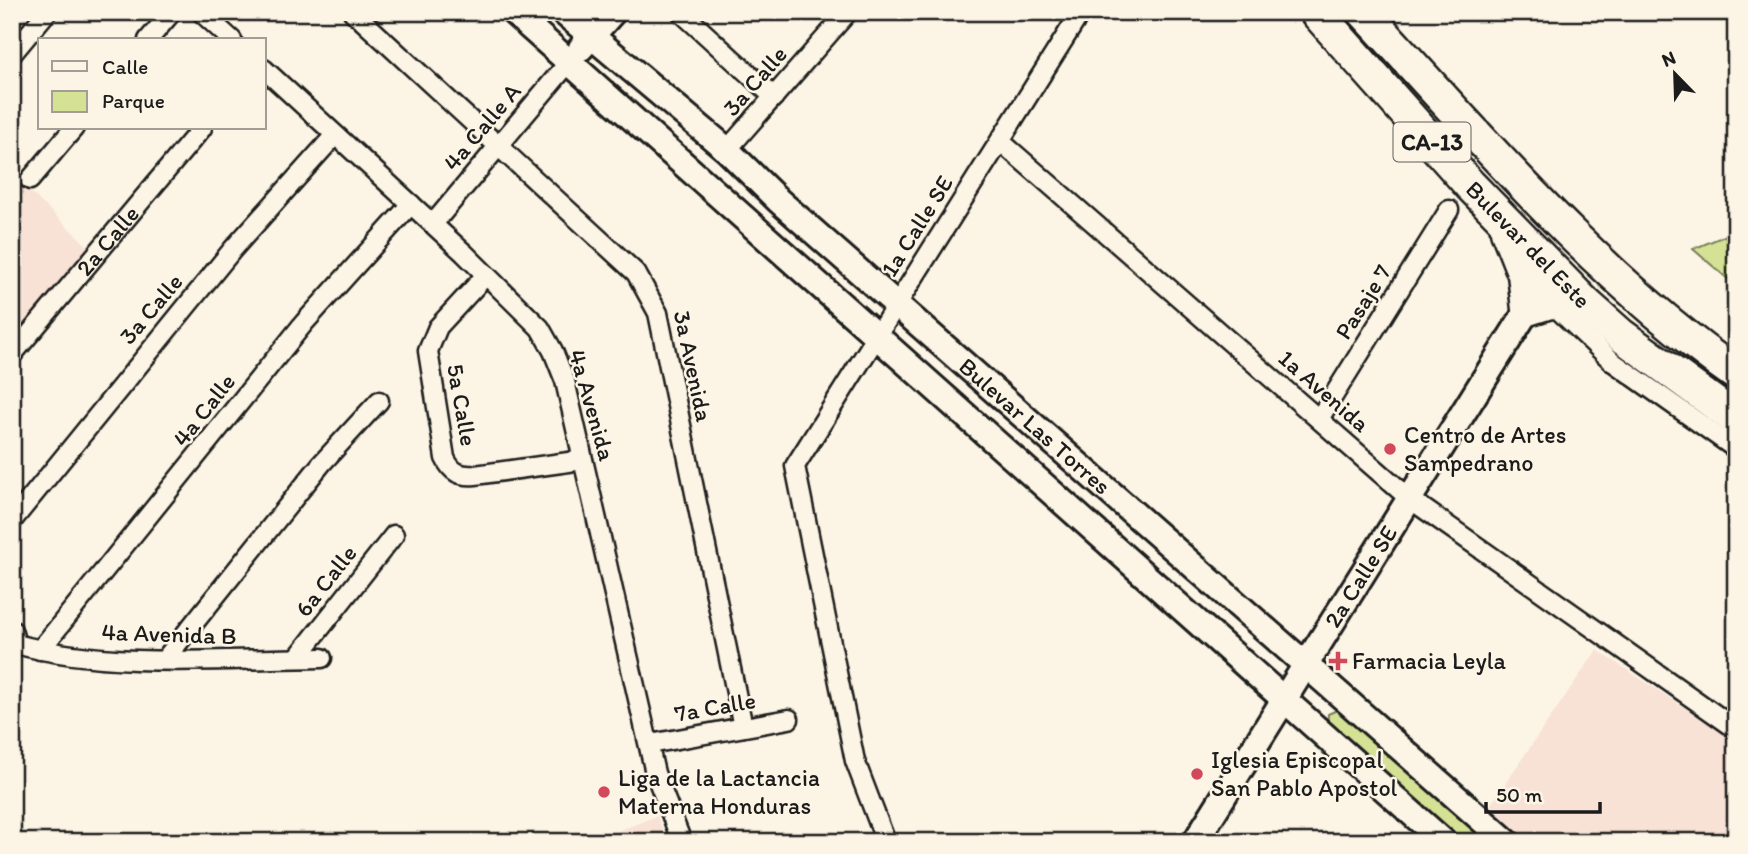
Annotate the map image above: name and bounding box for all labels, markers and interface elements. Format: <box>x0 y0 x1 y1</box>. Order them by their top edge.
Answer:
legend <box>38 38 266 130</box>
north arrow <box>1640 38 1710 108</box>
street label: 3a Calle <box>716 40 793 122</box>
text: N <box>1658 46 1679 72</box>
text: Calle <box>102 54 148 79</box>
street label: 4a Calle A <box>437 77 527 176</box>
text: Parque <box>102 88 165 113</box>
road number: CA-13 <box>1394 122 1470 162</box>
street label: 1a Calle SE <box>874 170 959 282</box>
street label: Bulevar del Este <box>1460 175 1597 314</box>
street label: 2a Calle <box>70 199 145 282</box>
street label: Pasaje 7 <box>1328 259 1397 345</box>
street label: 3a Calle <box>113 267 189 350</box>
street label: 3a Avenida <box>668 308 720 425</box>
street label: 1a Avenida <box>1273 343 1376 438</box>
street label: 4a Avenida <box>563 346 622 464</box>
street label: Bulevar Las Torres <box>953 351 1117 500</box>
street label: 5a Calle <box>441 362 484 448</box>
street label: 4a Calle <box>166 367 241 452</box>
place label: Centro de Artes Sampedrano <box>1404 420 1566 477</box>
marker: Centro de Artes Sampedrano <box>1382 441 1398 457</box>
street label: 2a Calle SE <box>1318 520 1403 633</box>
street label: 6a Calle <box>289 539 363 622</box>
street label: 4a Avenida B <box>101 617 237 650</box>
place label: Farmacia Leyla <box>1352 646 1506 675</box>
marker: Farmacia Leyla <box>1330 653 1346 669</box>
street label: 7a Calle <box>672 685 758 728</box>
place label: Iglesia Episcopal San Pablo Apostol <box>1211 745 1398 802</box>
place label: Liga de la Lactancia Materna Honduras <box>618 763 820 820</box>
marker: Iglesia Episcopal San Pablo Apostol <box>1189 766 1205 782</box>
scale bar <box>1486 770 1599 814</box>
text: 50 m <box>1496 782 1543 807</box>
marker: Liga de la Lactancia Materna Honduras <box>596 784 612 800</box>

